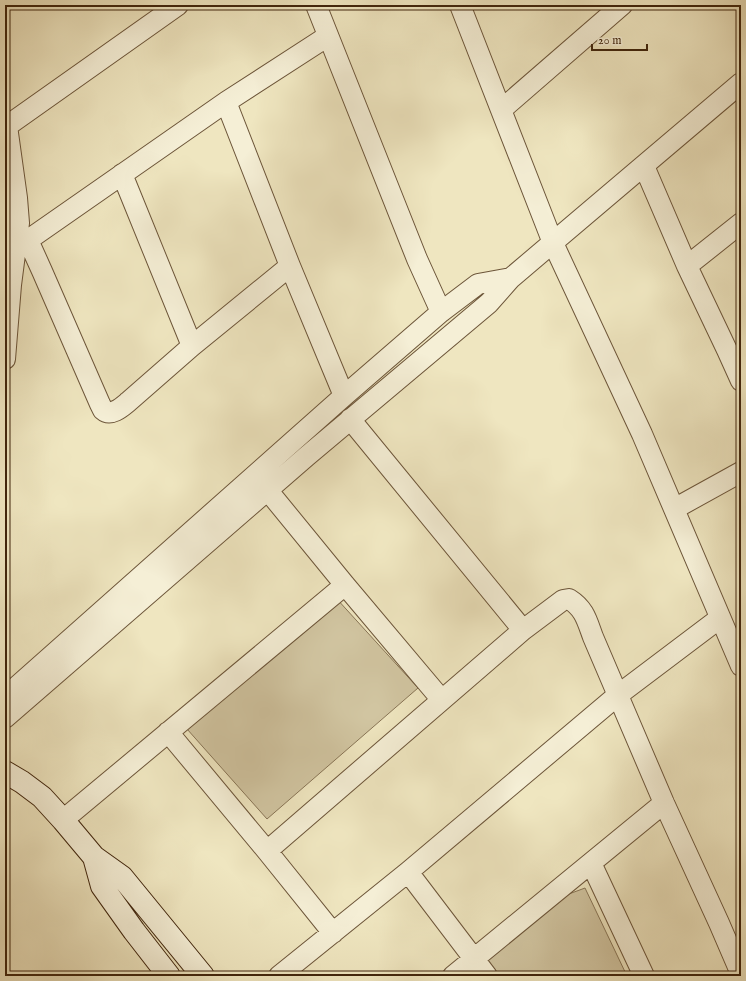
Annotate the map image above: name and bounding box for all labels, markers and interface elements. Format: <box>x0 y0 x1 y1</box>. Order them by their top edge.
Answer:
scale bar <box>592 26 647 52</box>
text: 20 m <box>598 33 621 48</box>

